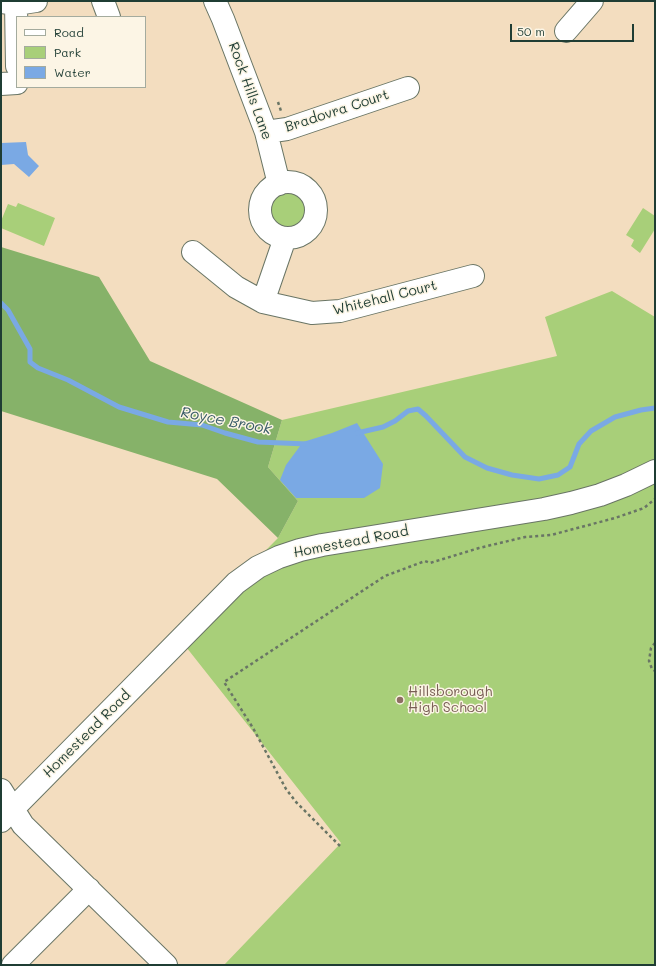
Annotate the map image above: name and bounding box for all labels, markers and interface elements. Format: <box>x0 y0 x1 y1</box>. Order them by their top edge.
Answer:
legend <box>16 16 146 88</box>
scale bar <box>512 16 636 42</box>
text: 50 m <box>517 23 545 39</box>
text: Road <box>54 24 84 40</box>
street label: Rock Hills Lane <box>225 40 275 142</box>
text: Park <box>54 44 81 60</box>
text: Water <box>54 64 91 80</box>
street label: Bradovra Court <box>283 86 391 136</box>
street label: Whitehall Court <box>331 277 439 319</box>
water label: Royce Brook <box>179 403 273 439</box>
street label: Homestead Road <box>292 523 410 561</box>
place label: Hillsborough High School <box>408 684 492 716</box>
street label: Homestead Road <box>40 687 134 781</box>
marker: Hillsborough High School <box>395 695 405 705</box>

